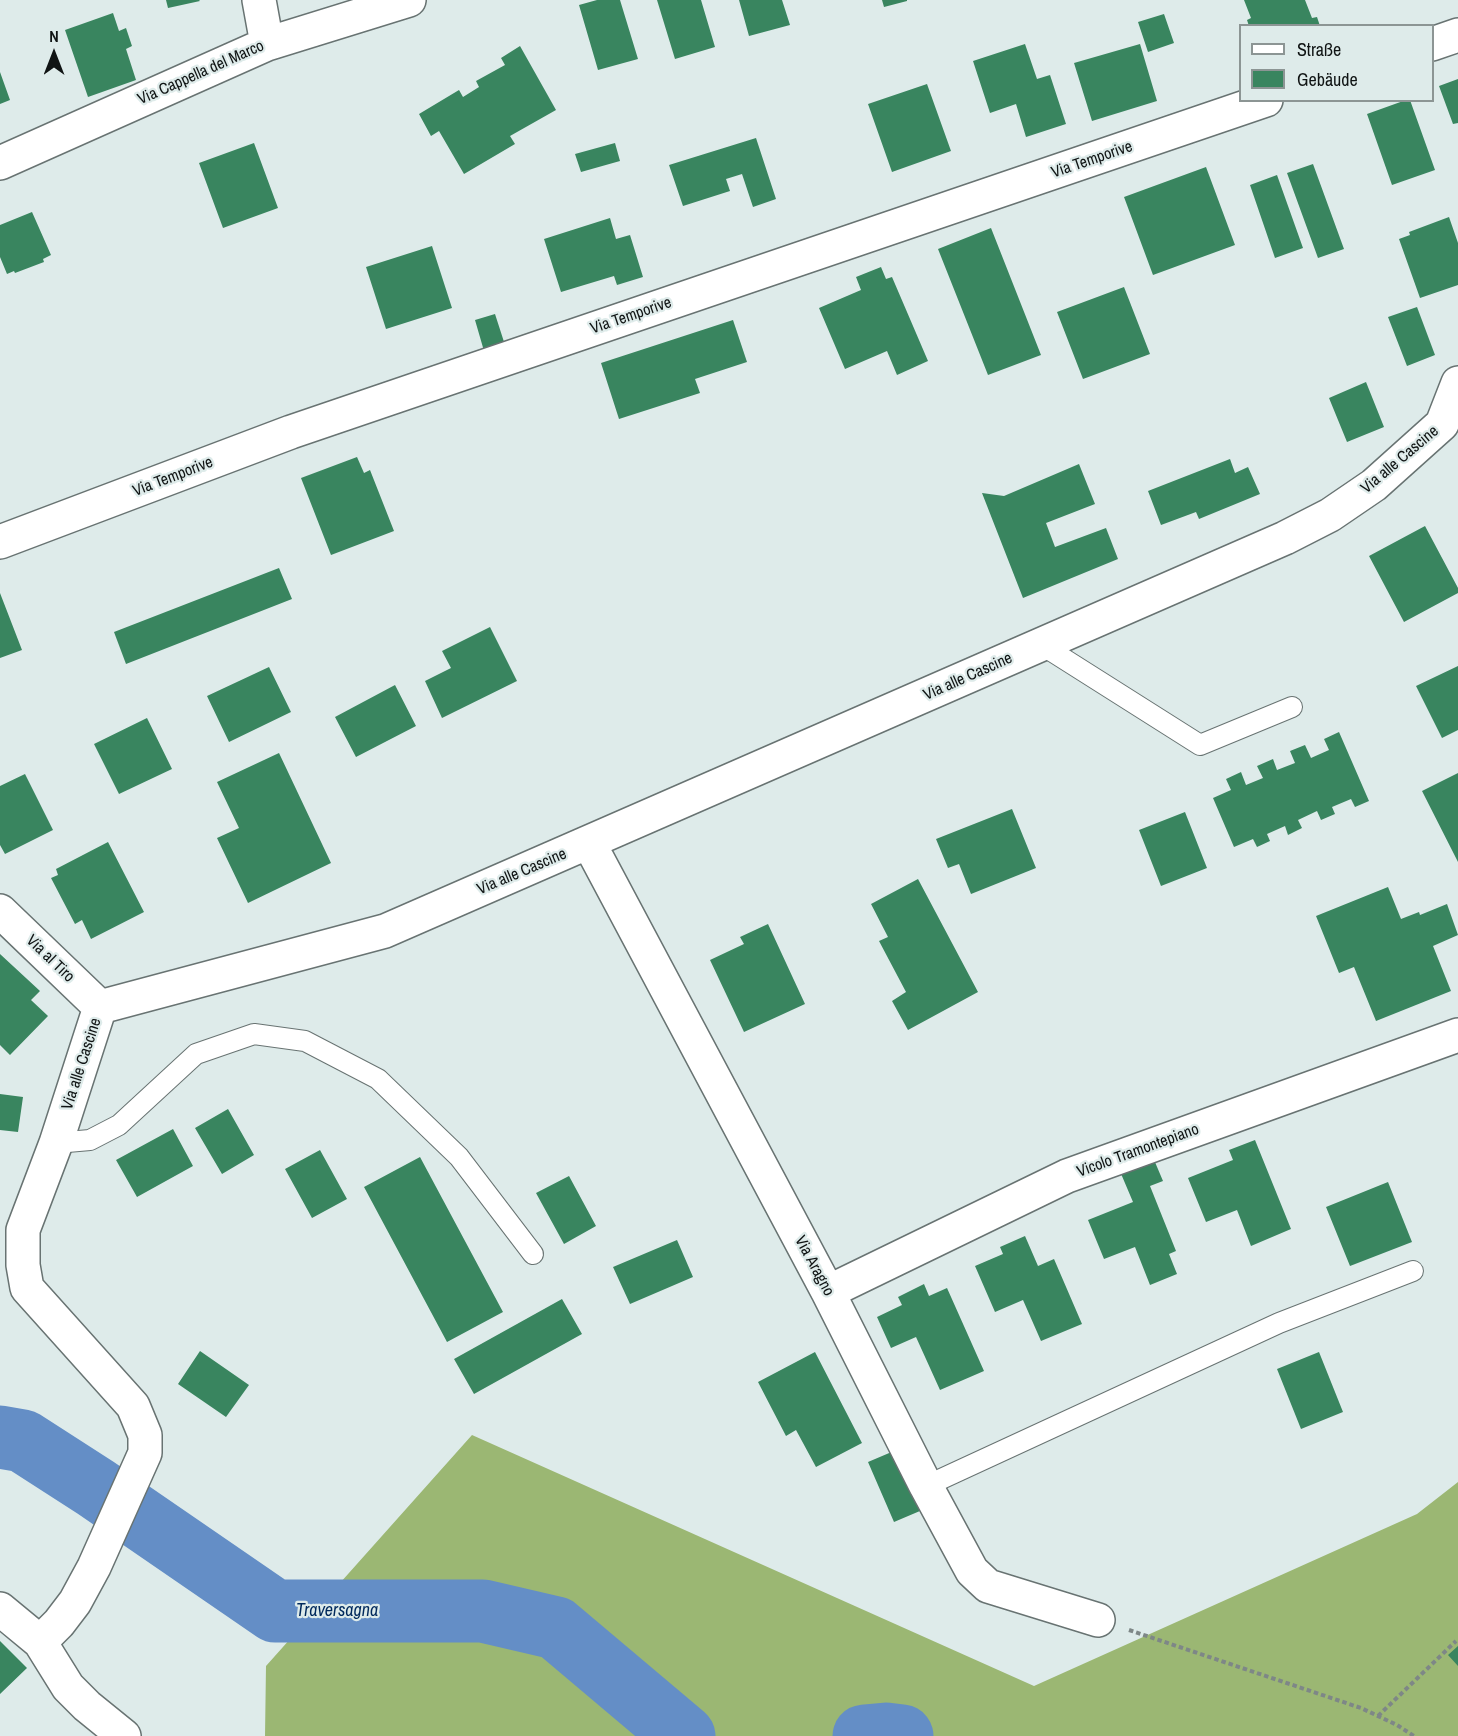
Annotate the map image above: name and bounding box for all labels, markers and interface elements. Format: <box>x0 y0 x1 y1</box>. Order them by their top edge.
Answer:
north arrow <box>24 24 84 84</box>
legend <box>1239 24 1434 102</box>
text: N <box>49 25 59 47</box>
street label: Via Cappella del Marco <box>135 37 267 109</box>
text: Straße <box>1297 37 1341 62</box>
text: Gebäude <box>1297 67 1358 92</box>
street label: Via Temporive <box>1049 137 1135 183</box>
street label: Via Temporive <box>588 293 674 339</box>
street label: Via alle Cascine <box>1357 422 1443 498</box>
street label: Via Temporive <box>130 453 216 501</box>
street label: Via alle Cascine <box>921 649 1015 705</box>
street label: Via alle Cascine <box>474 845 570 899</box>
street label: Via al Tiro <box>22 931 78 987</box>
street label: Via alle Cascine <box>58 1016 106 1112</box>
street label: Vicolo Tramontepiano <box>1074 1120 1202 1182</box>
street label: Via Aragno <box>790 1233 838 1299</box>
water label: Traversagna <box>296 1600 378 1622</box>

